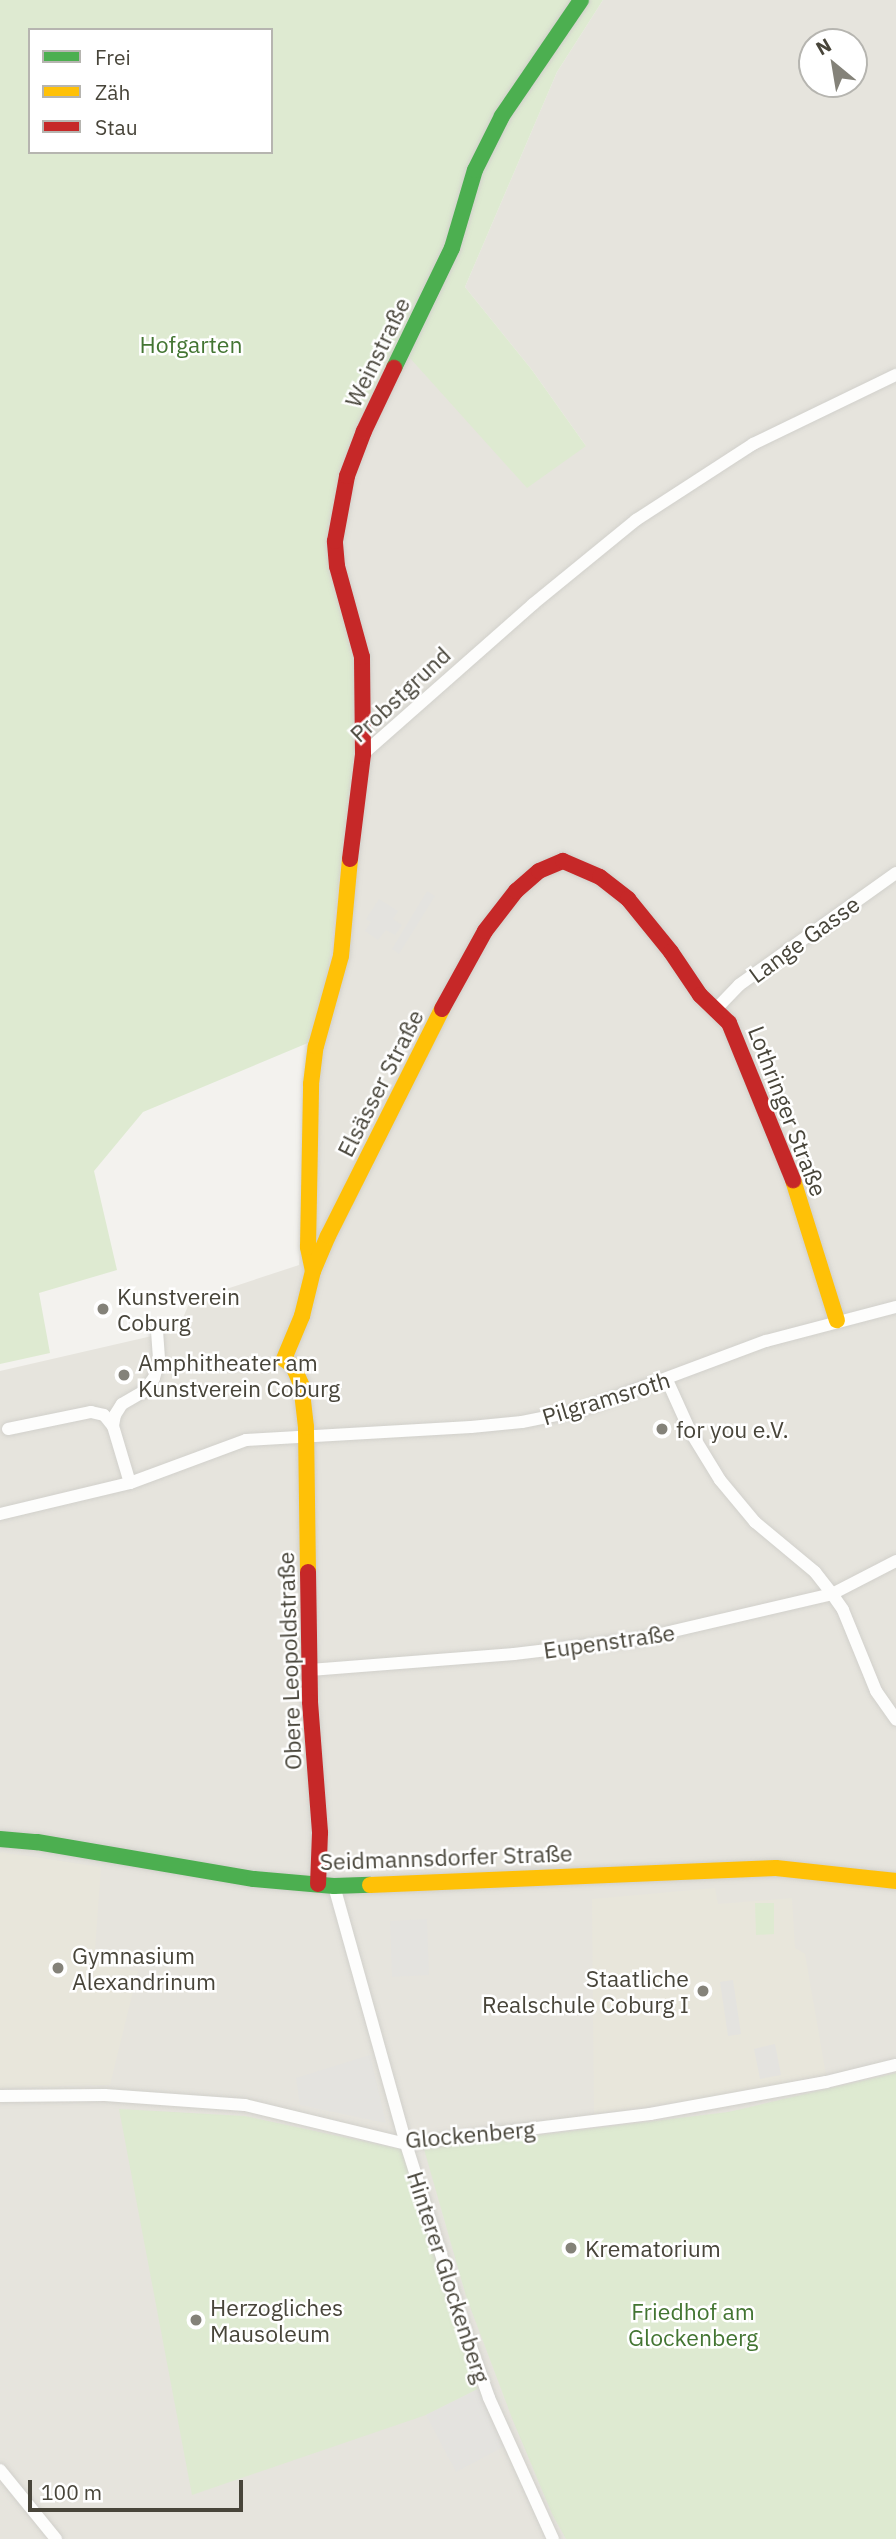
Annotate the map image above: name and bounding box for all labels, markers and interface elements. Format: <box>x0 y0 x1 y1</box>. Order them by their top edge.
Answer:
legend <box>28 28 273 154</box>
north arrow <box>798 28 868 98</box>
text: N <box>812 33 835 60</box>
text: Frei <box>95 43 131 71</box>
text: Zäh <box>95 78 130 106</box>
text: Stau <box>95 113 138 141</box>
street label: Weinstraße <box>339 293 415 411</box>
park label: Hofgarten <box>140 330 242 358</box>
street label: Probstgrund <box>344 641 456 747</box>
street label: Lange Gasse <box>743 890 865 988</box>
street label: Elsässer Straße <box>331 1005 429 1161</box>
street label: Lothringer Straße <box>743 1022 833 1200</box>
place label: Kunstverein Coburg <box>117 1282 240 1336</box>
marker: Kunstverein Coburg <box>95 1301 111 1317</box>
place label: Amphitheater am Kunstverein Coburg <box>138 1348 340 1402</box>
street label: Pilgramsroth <box>539 1365 673 1431</box>
marker: Amphitheater am Kunstverein Coburg <box>116 1367 132 1383</box>
place label: for you e.V. <box>676 1415 789 1443</box>
marker: for you e.V. <box>654 1421 670 1437</box>
street label: Obere Leopoldstraße <box>271 1551 307 1771</box>
street label: Eupenstraße <box>541 1618 677 1664</box>
street label: Seidmannsdorfer Straße <box>319 1839 573 1875</box>
place label: Gymnasium Alexandrinum <box>72 1941 216 1995</box>
marker: Gymnasium Alexandrinum <box>50 1960 66 1976</box>
place label: Staatliche Realschule Coburg I <box>482 1964 689 2018</box>
marker: Staatliche Realschule Coburg I <box>695 1983 711 1999</box>
street label: Glockenberg <box>404 2115 536 2153</box>
street label: Hinterer Glockenberg <box>402 2168 496 2386</box>
place label: Krematorium <box>585 2234 721 2262</box>
marker: Krematorium <box>563 2240 579 2256</box>
place label: Herzogliches Mausoleum <box>210 2293 343 2347</box>
park label: Friedhof am Glockenberg <box>628 2297 758 2351</box>
marker: Herzogliches Mausoleum <box>188 2312 204 2328</box>
scale bar <box>32 2466 247 2510</box>
text: 100 m <box>41 2478 102 2506</box>

